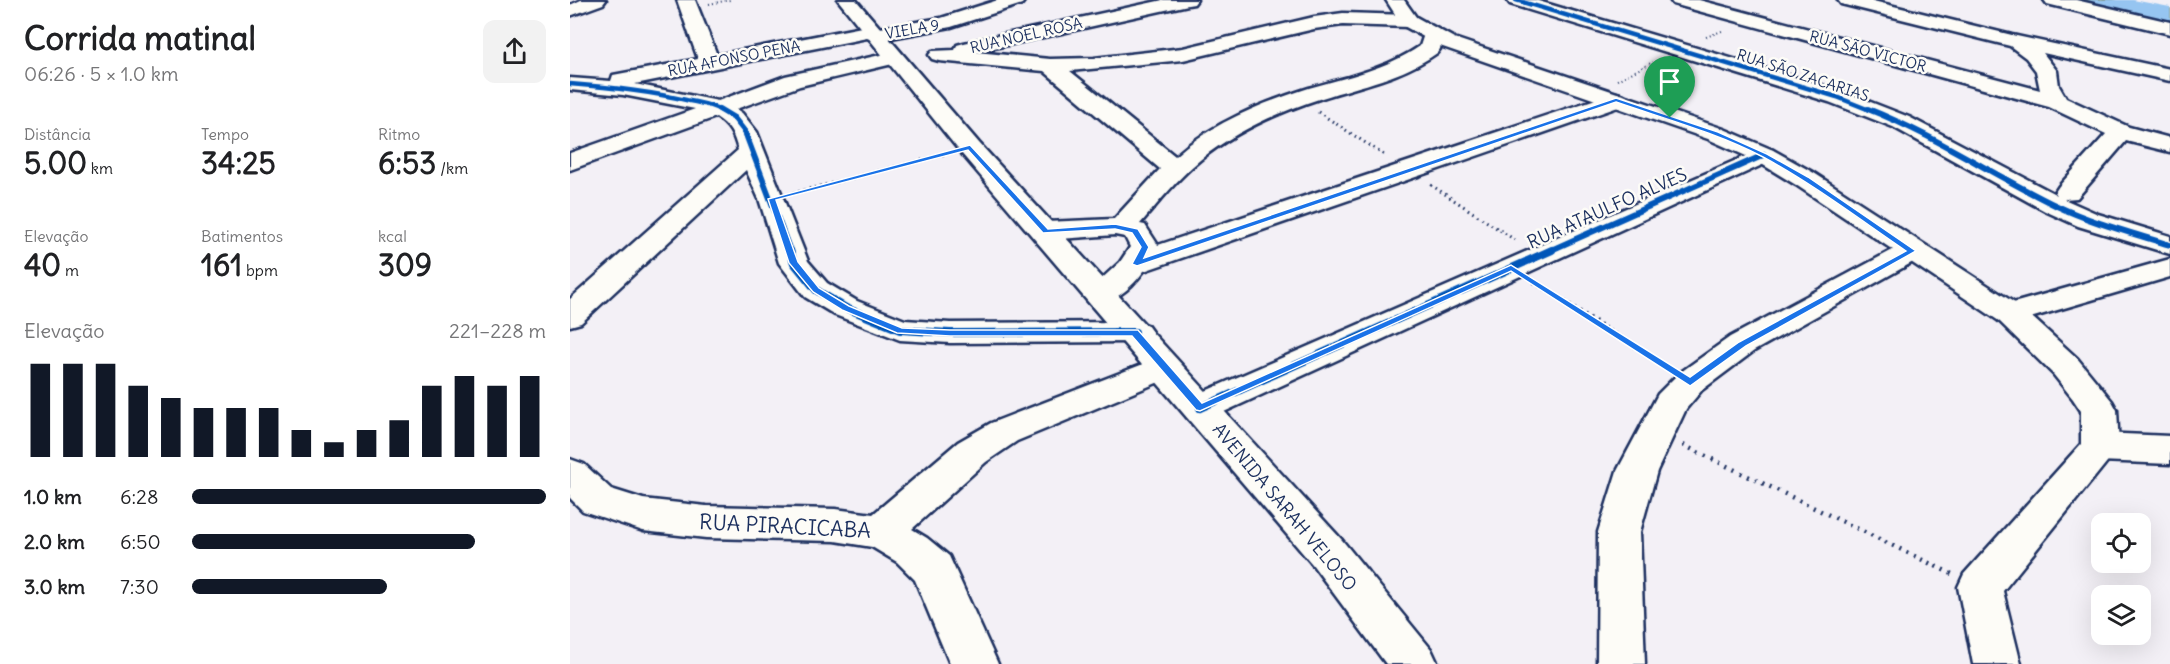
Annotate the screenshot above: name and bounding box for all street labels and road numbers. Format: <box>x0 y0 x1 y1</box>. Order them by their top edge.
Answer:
street label: RUA NOEL ROSA <box>968 13 1084 57</box>
street label: VIELA 9 <box>883 15 941 43</box>
street label: RUA SÃO VICTOR <box>1807 26 1929 76</box>
street label: RUA AFONSO PENA <box>666 36 802 80</box>
street label: RUA SÃO ZACARIAS <box>1735 45 1871 105</box>
street label: RUA ATAULFO ALVES <box>1524 162 1690 254</box>
street label: AVENIDA SARAH VELOSO <box>1208 418 1362 596</box>
street label: RUA PIRACICABA <box>698 508 872 544</box>

